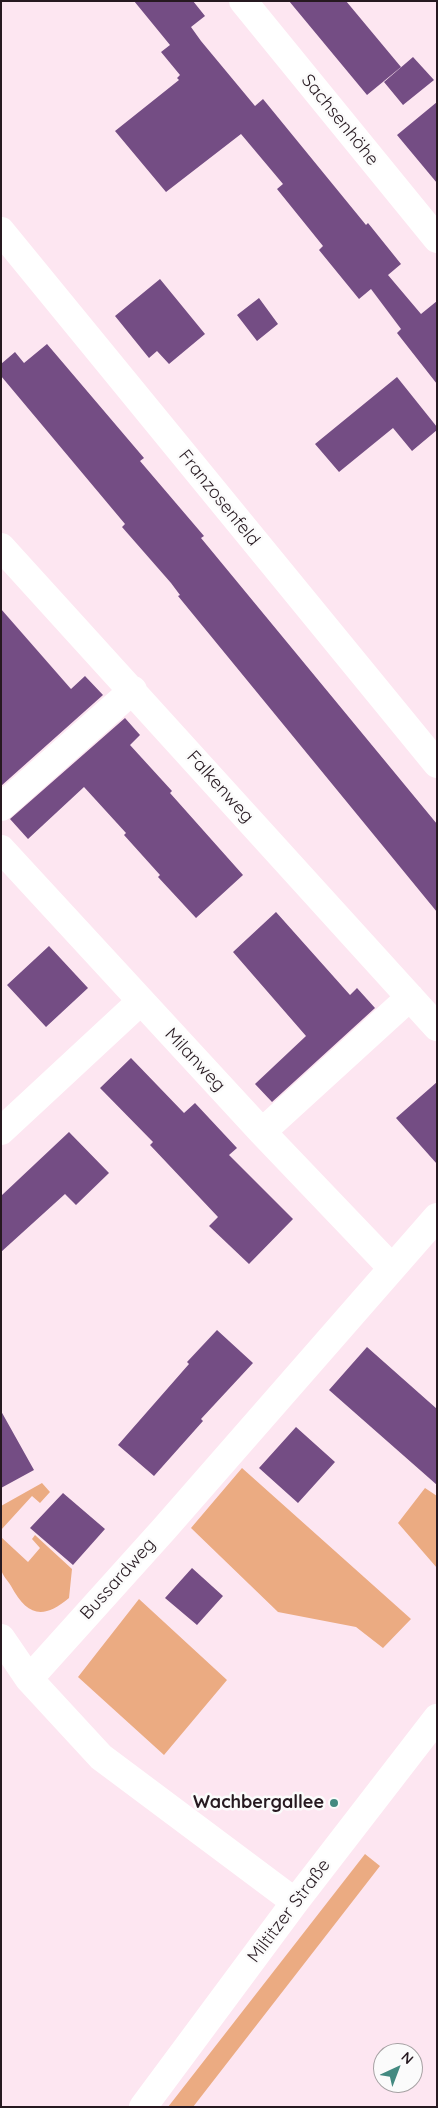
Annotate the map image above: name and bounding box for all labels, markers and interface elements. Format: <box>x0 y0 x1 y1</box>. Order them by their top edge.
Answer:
street label: Sachsenhöhe <box>297 70 383 170</box>
street label: Franzosenfeld <box>174 446 264 550</box>
street label: Falkenweg <box>182 747 258 827</box>
street label: Milanweg <box>160 1024 230 1096</box>
street label: Bussardweg <box>76 1534 160 1624</box>
place label: Wachbergallee <box>193 1792 324 1814</box>
marker: Wachbergallee <box>328 1797 340 1809</box>
street label: Miltitzer Straße <box>243 1855 335 1967</box>
north arrow <box>373 2043 423 2093</box>
text: N <box>398 2048 417 2068</box>

